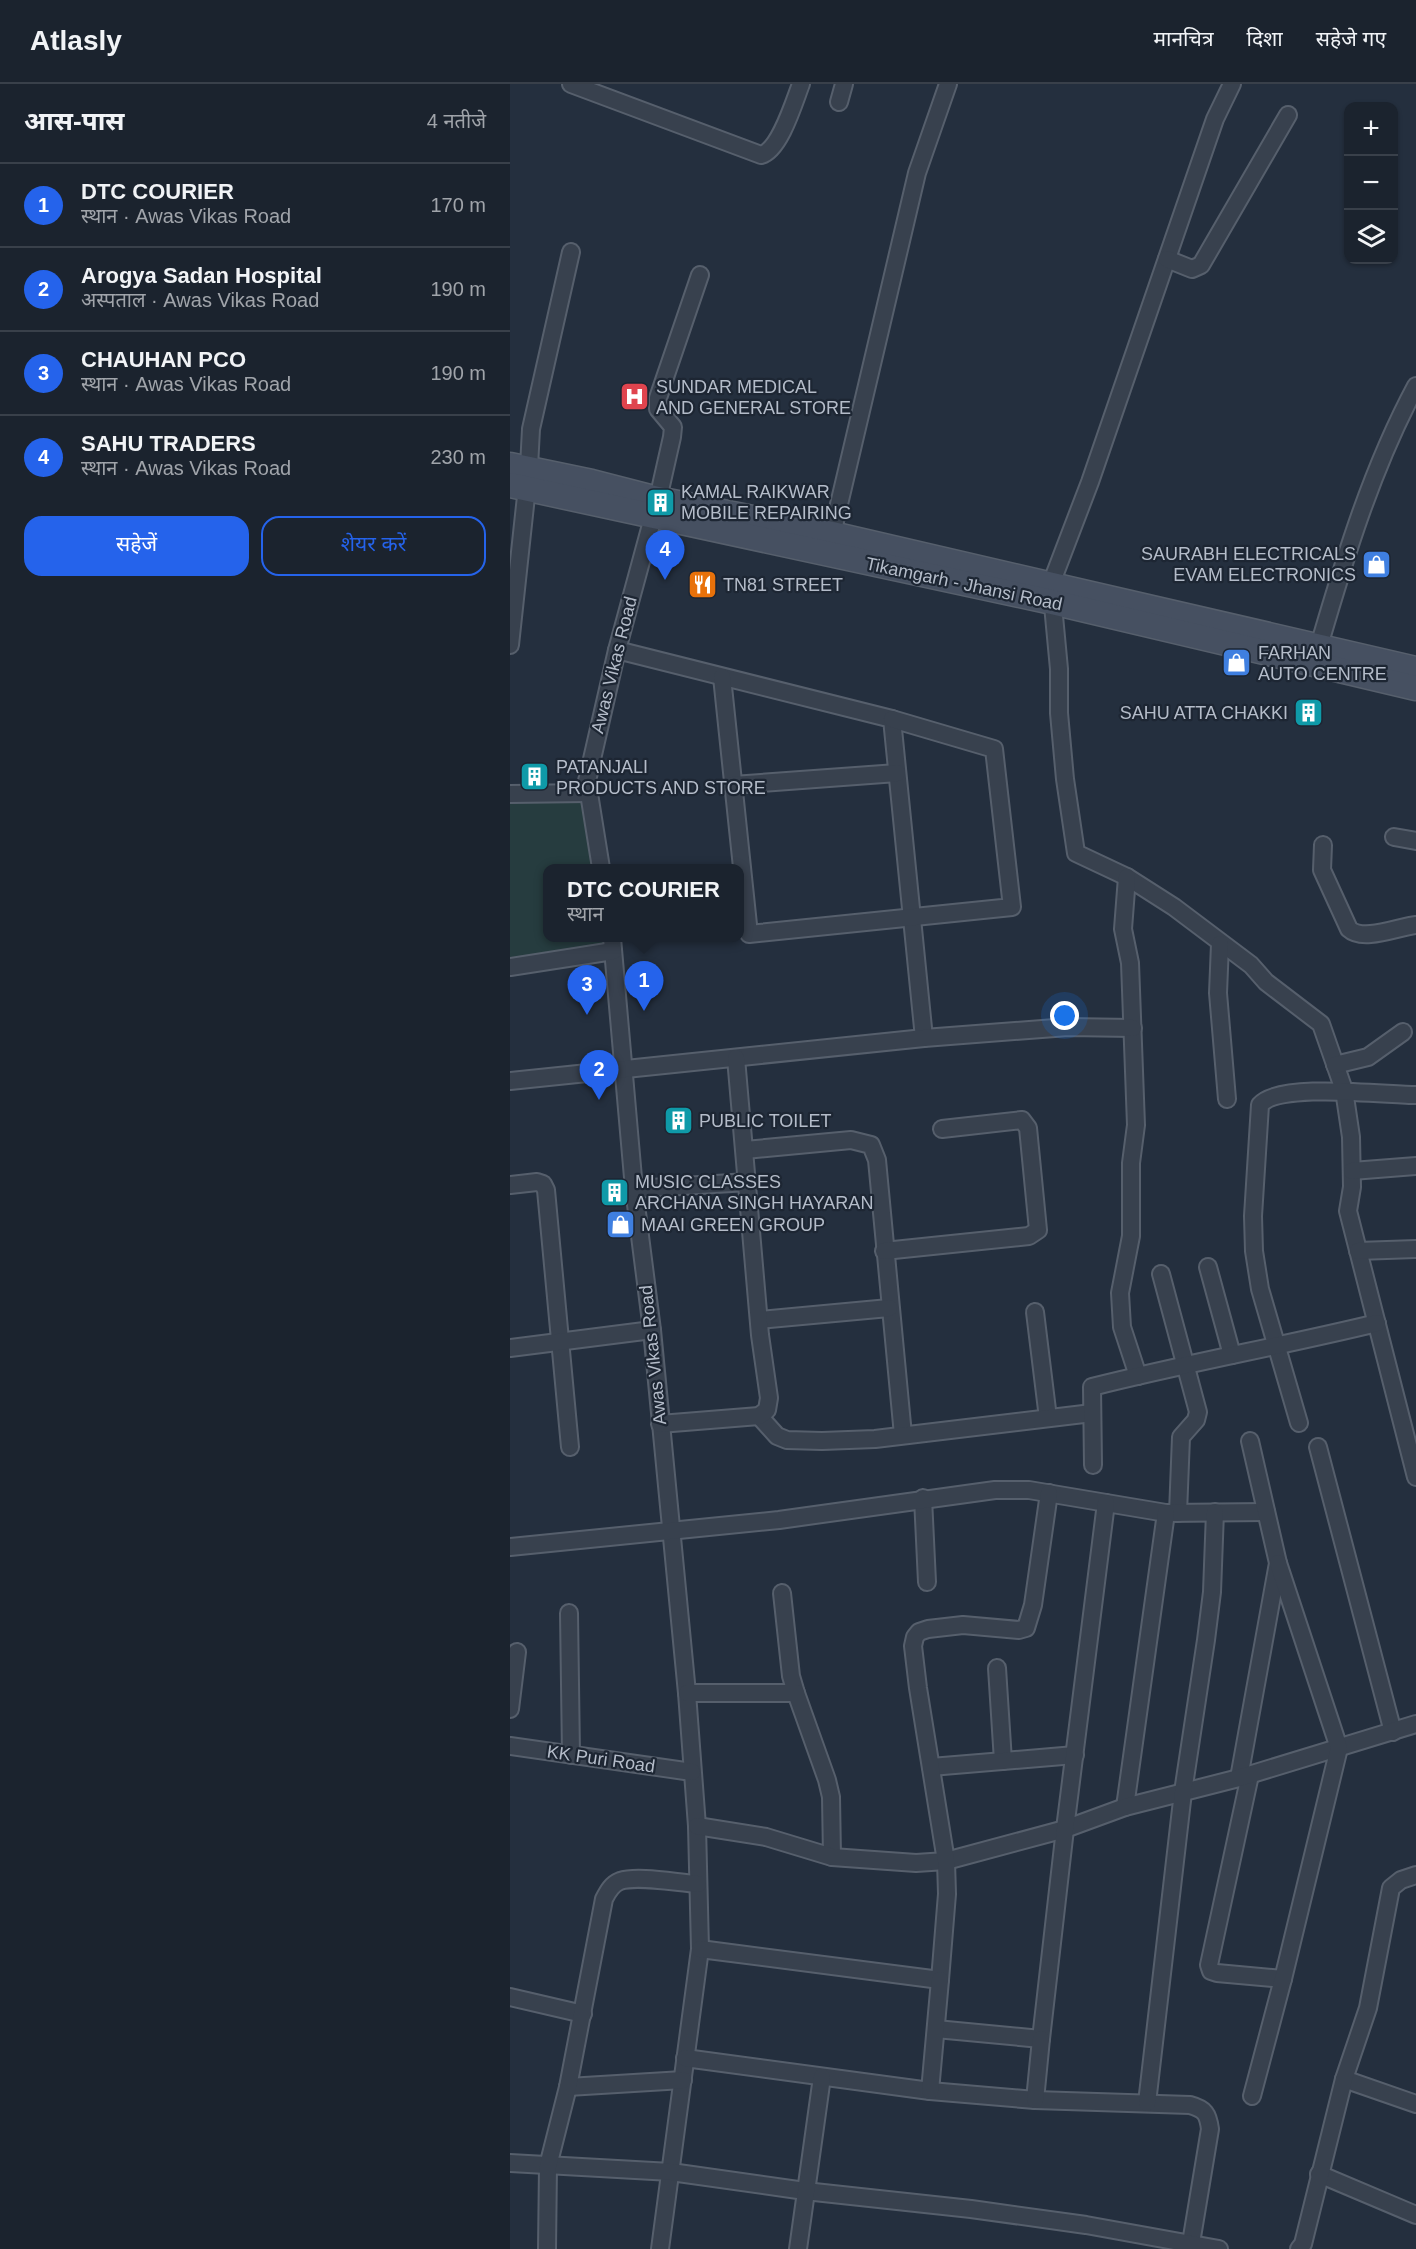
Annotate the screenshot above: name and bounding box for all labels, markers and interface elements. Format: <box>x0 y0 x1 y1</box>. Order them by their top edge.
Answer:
text: Atlasly <box>30 25 122 56</box>
text: मानचित्र <box>1153 27 1213 50</box>
text: दिशा <box>1246 27 1283 50</box>
text: सहेजे गए <box>1316 27 1386 50</box>
map controls <box>1344 102 1398 264</box>
button: + <box>1344 102 1398 156</box>
text: आस-पास <box>24 106 124 136</box>
text: 4 नतीजे <box>427 110 486 132</box>
button: − <box>1344 156 1398 210</box>
text: DTC COURIER <box>81 179 234 204</box>
text: 1 <box>38 194 49 216</box>
text: 170 m <box>430 194 486 216</box>
text: स्थान · Awas Vikas Road <box>81 205 291 227</box>
button: layers <box>1344 210 1398 264</box>
text: Arogya Sadan Hospital <box>81 263 322 288</box>
text: 2 <box>38 278 49 300</box>
text: 190 m <box>430 278 486 300</box>
text: अस्पताल · Awas Vikas Road <box>81 289 319 311</box>
text: CHAUHAN PCO <box>81 347 246 372</box>
text: 3 <box>38 362 49 384</box>
text: 190 m <box>430 362 486 384</box>
text: स्थान · Awas Vikas Road <box>81 373 291 395</box>
place label: SUNDAR MEDICAL AND GENERAL STORE <box>656 377 851 418</box>
hospital icon: SUNDAR MEDICAL AND GENERAL STORE <box>619 381 651 413</box>
text: SAHU TRADERS <box>81 431 256 456</box>
text: 4 <box>38 446 49 468</box>
text: 230 m <box>430 446 486 468</box>
text: स्थान · Awas Vikas Road <box>81 457 291 479</box>
place label: KAMAL RAIKWAR MOBILE REPAIRING <box>681 482 852 523</box>
building icon: KAMAL RAIKWAR MOBILE REPAIRING <box>644 486 676 518</box>
button: सहेजें <box>24 516 249 576</box>
button: शेयर करें <box>261 516 486 576</box>
pin: 4 <box>646 530 684 580</box>
place label: SAURABH ELECTRICALS EVAM ELECTRONICS <box>1141 544 1356 585</box>
shop icon: SAURABH ELECTRICALS EVAM ELECTRONICS <box>1361 548 1393 580</box>
street label: Tikamgarh - Jhansi Road <box>864 553 1064 615</box>
restaurant icon: TN81 STREET <box>686 569 718 601</box>
place label: TN81 STREET <box>723 575 843 595</box>
street label: Awas Vikas Road <box>587 594 641 736</box>
place label: FARHAN AUTO CENTRE <box>1258 643 1387 684</box>
shop icon: FARHAN AUTO CENTRE <box>1221 647 1253 679</box>
building icon: SAHU ATTA CHAKKI <box>1293 697 1325 729</box>
place label: SAHU ATTA CHAKKI <box>1120 703 1288 723</box>
place label: PATANJALI PRODUCTS AND STORE <box>556 757 766 798</box>
building icon: PATANJALI PRODUCTS AND STORE <box>519 761 551 793</box>
popup <box>543 864 744 942</box>
text: DTC COURIER <box>567 877 720 902</box>
text: स्थान <box>567 903 604 925</box>
pin: 1 <box>624 962 664 1011</box>
pin: 3 <box>568 966 607 1015</box>
your location <box>1050 1001 1079 1030</box>
pin: 2 <box>580 1050 619 1100</box>
building icon: PUBLIC TOILET <box>662 1105 694 1137</box>
place label: PUBLIC TOILET <box>699 1111 831 1131</box>
place label: MUSIC CLASSES ARCHANA SINGH HAYARAN <box>635 1172 873 1213</box>
building icon: MUSIC CLASSES ARCHANA SINGH HAYARAN <box>598 1176 630 1208</box>
shop icon: MAAI GREEN GROUP <box>604 1209 636 1241</box>
place label: MAAI GREEN GROUP <box>641 1215 825 1235</box>
street label: Awas Vikas Road <box>636 1284 670 1426</box>
street label: KK Puri Road <box>546 1742 656 1776</box>

